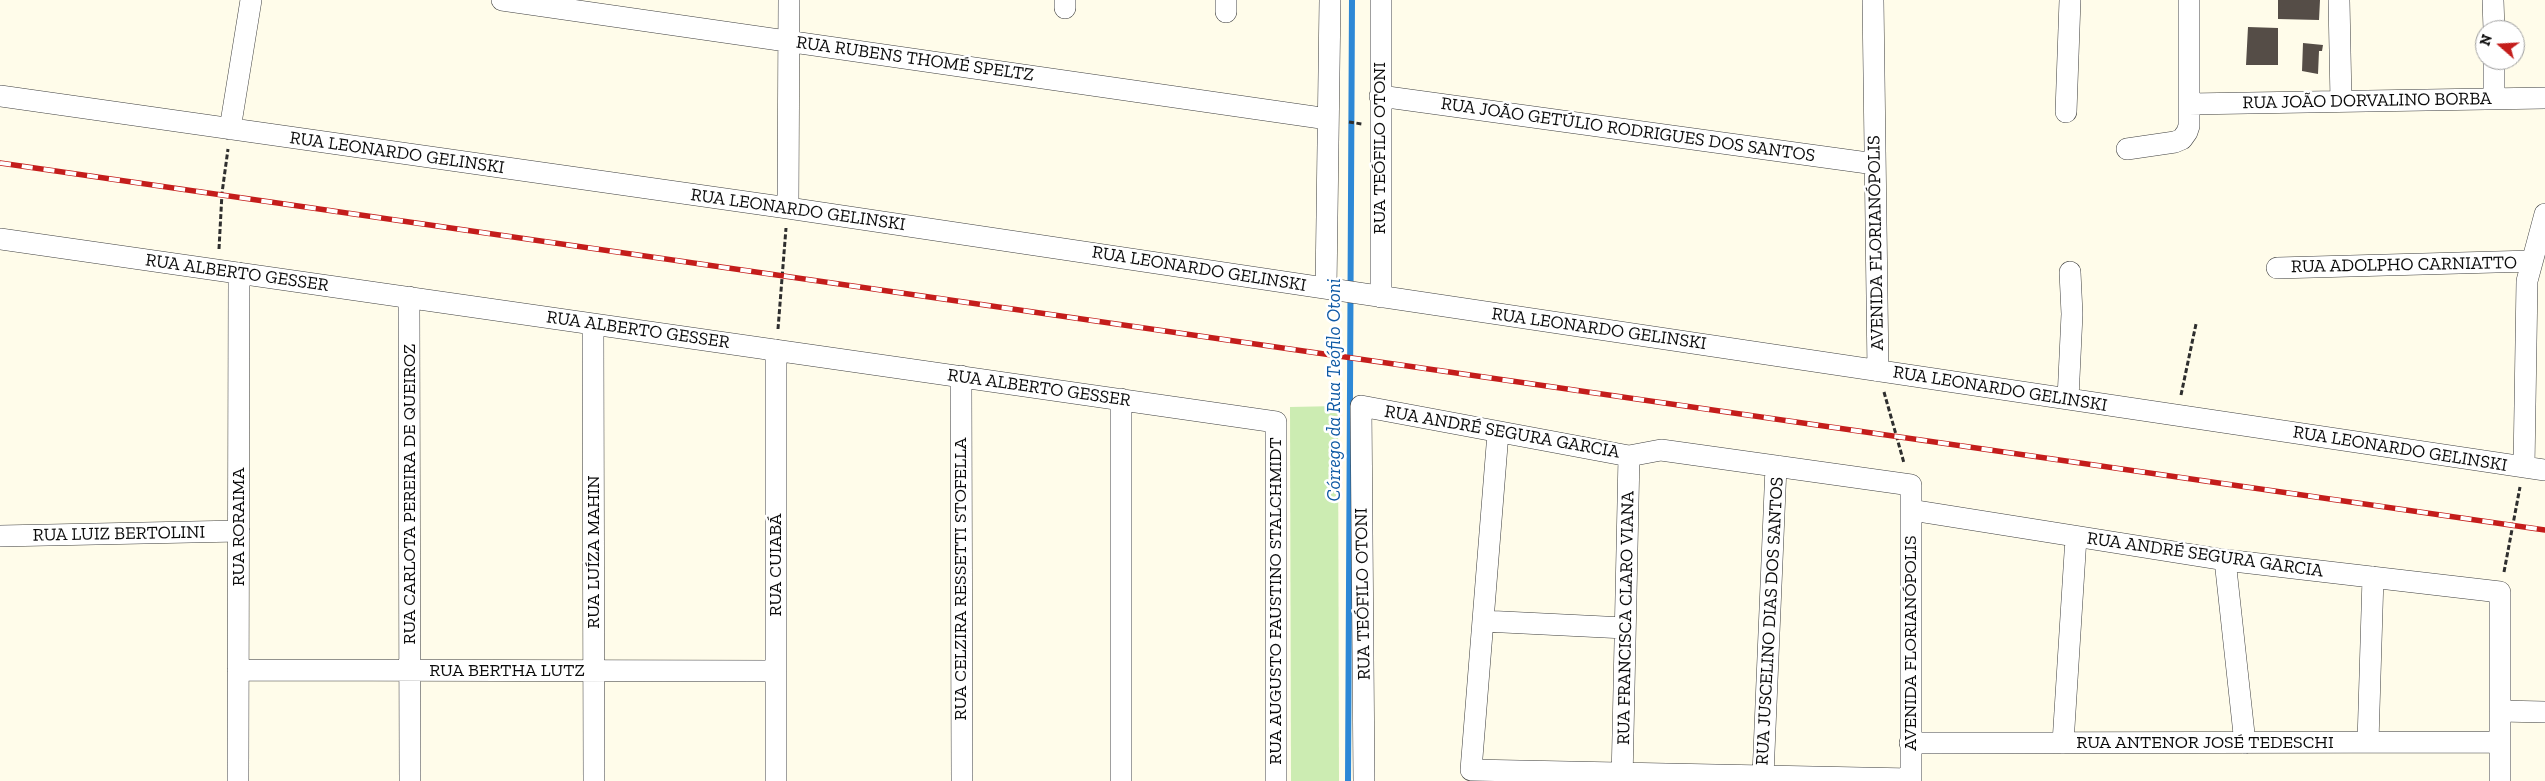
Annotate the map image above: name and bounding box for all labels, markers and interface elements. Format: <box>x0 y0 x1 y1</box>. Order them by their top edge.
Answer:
north arrow <box>2475 20 2525 70</box>
street label: RUA RUBENS THOMÉ SPELTZ <box>795 32 1035 86</box>
text: N <box>2477 32 2496 48</box>
street label: RUA TEÓFILO OTONI <box>1369 62 1391 234</box>
street label: RUA JOÃO DORVALINO BORBA <box>2242 88 2492 114</box>
street label: RUA JOÃO GETÚLIO RODRIGUES DOS SANTOS <box>1440 93 1816 167</box>
street label: RUA LEONARDO GELINSKI <box>288 127 506 179</box>
street label: AVENIDA FLORIANÓPOLIS <box>1863 135 1889 351</box>
street label: RUA LEONARDO GELINSKI <box>689 184 907 236</box>
street label: RUA LEONARDO GELINSKI <box>1090 241 1308 297</box>
street label: RUA ALBERTO GESSER <box>144 249 330 297</box>
street label: RUA ADOLPHO CARNIATTO <box>2291 252 2517 278</box>
water label: Córrego da Rua Teófilo Otoni <box>1324 278 1346 502</box>
street label: RUA LEONARDO GELINSKI <box>1490 303 1708 355</box>
street label: RUA ALBERTO GESSER <box>545 306 731 354</box>
street label: RUA CARLOTA PEREIRA DE QUEIROZ <box>399 344 421 644</box>
street label: RUA LEONARDO GELINSKI <box>1891 361 2109 417</box>
street label: RUA ALBERTO GESSER <box>946 364 1132 412</box>
street label: RUA ANDRÉ SEGURA GARCIA <box>1383 401 1621 463</box>
street label: RUA LEONARDO GELINSKI <box>2291 421 2509 477</box>
street label: RUA AUGUSTO FAUSTINO STALCHMIDT <box>1265 437 1287 765</box>
street label: RUA CELZIRA RESSETTI STOFELLA <box>950 438 972 720</box>
street label: RUA RORAIMA <box>228 468 250 586</box>
street label: RUA LUÍZA MAHIN <box>583 475 605 629</box>
street label: RUA JUSCELINO DIAS DOS SANTOS <box>1752 476 1788 766</box>
street label: RUA FRANCISCA CLARO VIANA <box>1613 491 1639 745</box>
street label: RUA TEÓFILO OTONI <box>1351 508 1375 680</box>
street label: RUA CUIABÁ <box>765 514 787 616</box>
street label: RUA LUIZ BERTOLINI <box>33 522 205 546</box>
street label: RUA ANDRÉ SEGURA GARCIA <box>2085 528 2325 582</box>
street label: AVENIDA FLORIANÓPOLIS <box>1900 535 1922 751</box>
street label: RUA BERTHA LUTZ <box>429 660 585 682</box>
street label: RUA ANTENOR JOSÉ TEDESCHI <box>2076 732 2334 754</box>

